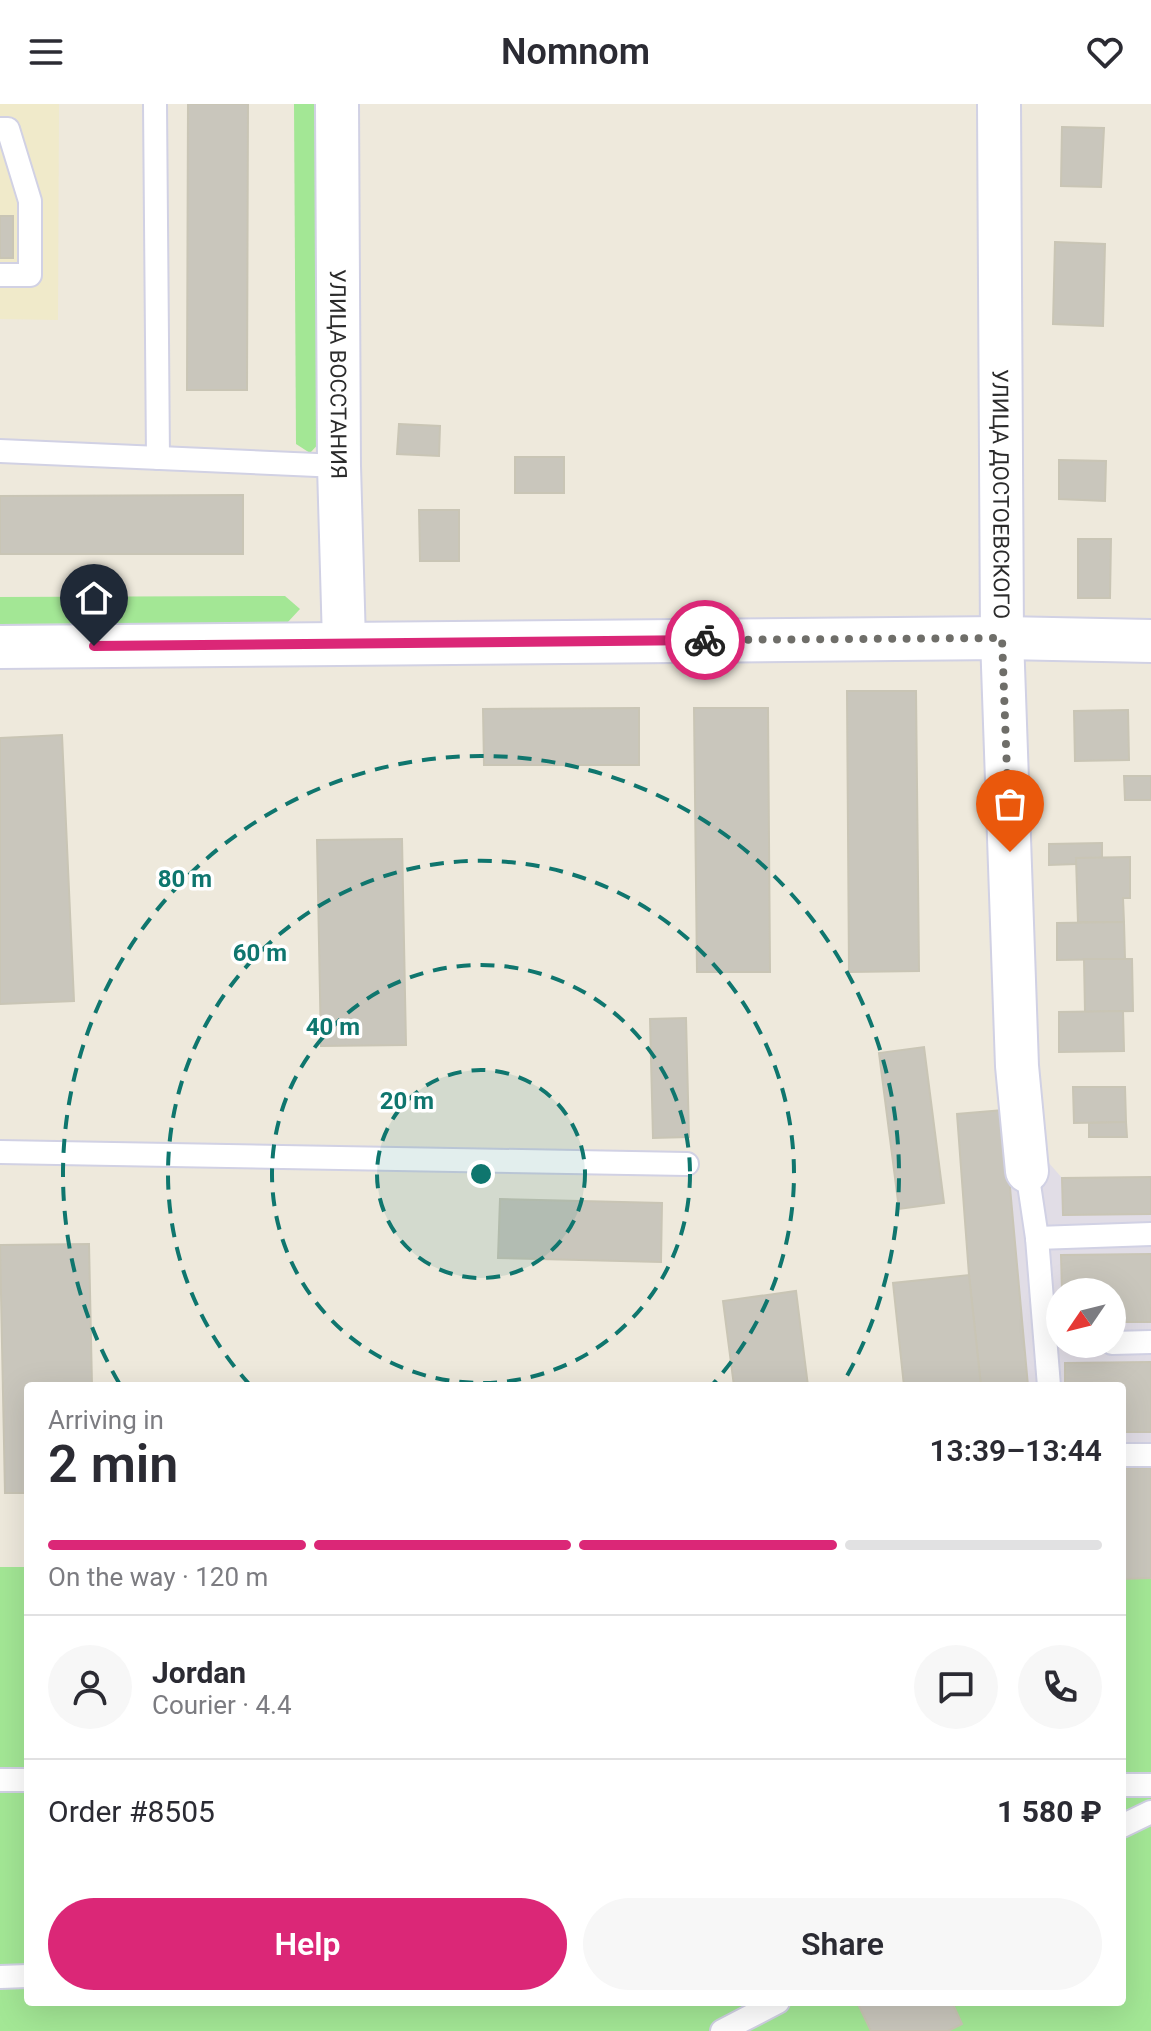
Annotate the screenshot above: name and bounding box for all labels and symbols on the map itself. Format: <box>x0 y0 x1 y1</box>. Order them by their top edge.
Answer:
street label: УЛИЦА ВОССТАНИЯ <box>325 269 351 479</box>
street label: УЛИЦА ДОСТОЕВСКОГО <box>987 369 1014 619</box>
pin <box>60 564 128 646</box>
courier <box>665 600 745 680</box>
pin <box>976 770 1044 852</box>
text: 80 m <box>158 865 212 893</box>
text: 60 m <box>233 939 287 967</box>
text: 40 m <box>306 1013 360 1041</box>
text: 20 m <box>380 1087 434 1115</box>
centre of rings <box>467 1160 495 1188</box>
north arrow <box>1046 1278 1126 1358</box>

